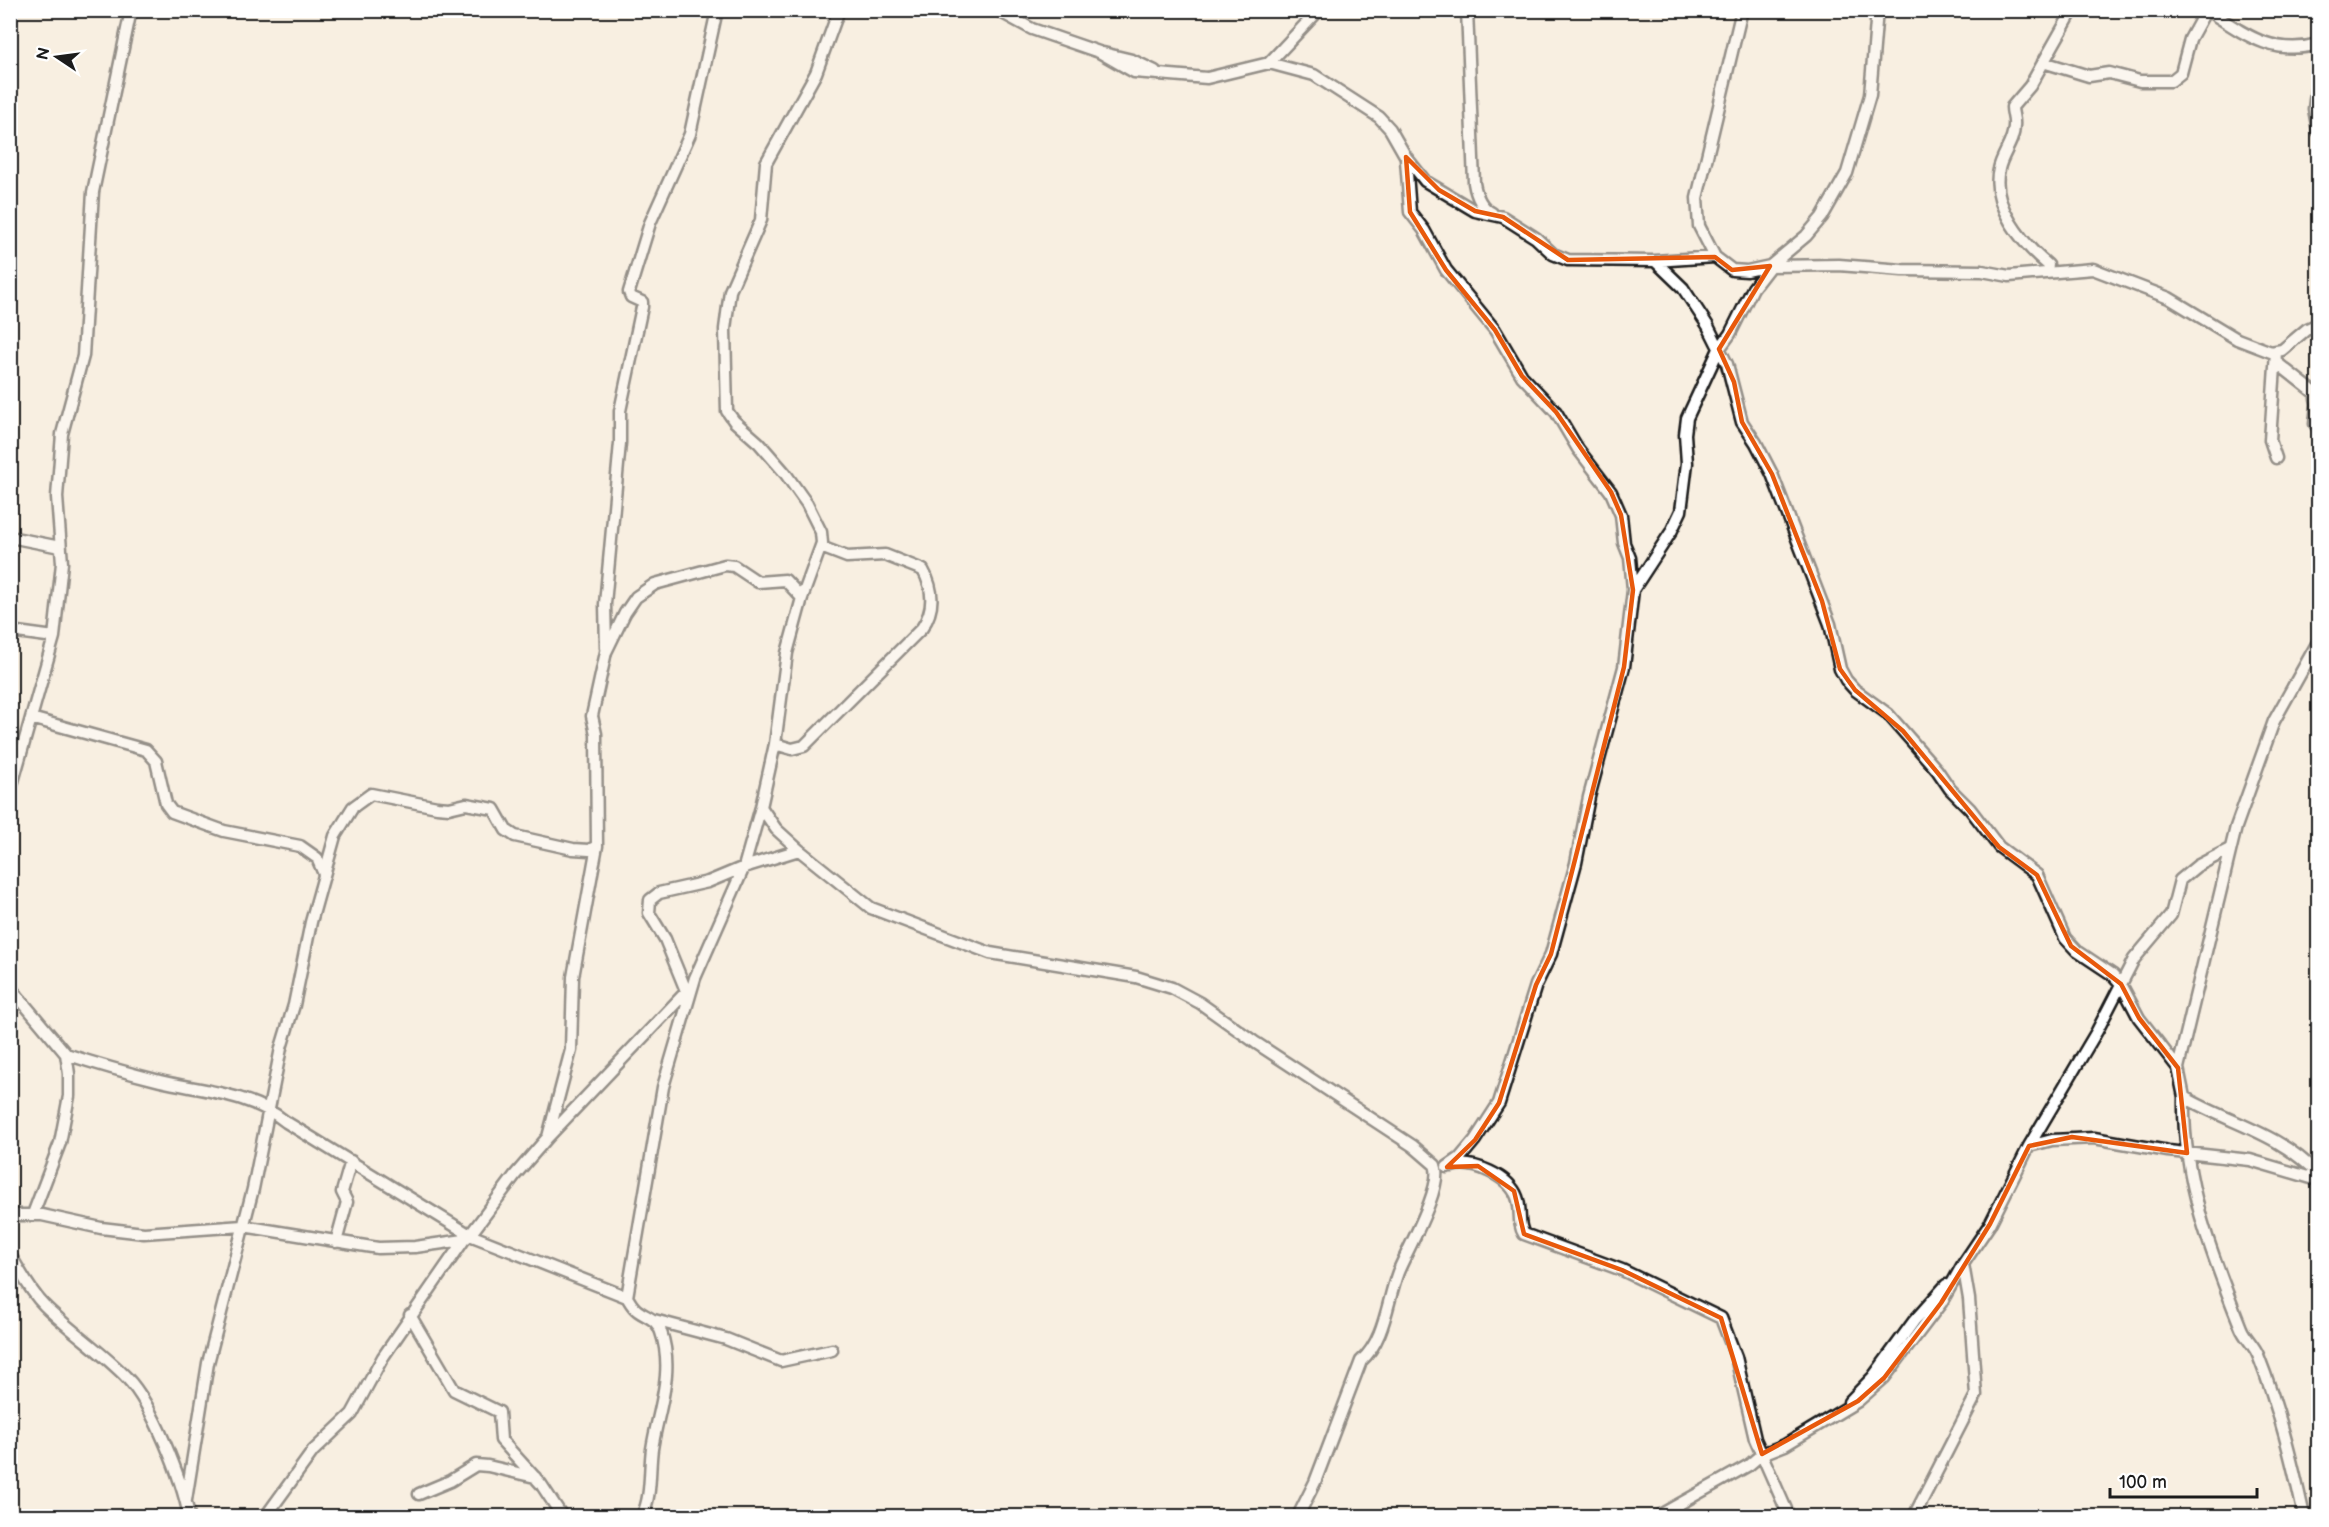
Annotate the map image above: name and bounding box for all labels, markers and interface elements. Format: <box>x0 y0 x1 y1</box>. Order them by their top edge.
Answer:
north arrow <box>27 27 87 87</box>
text: N <box>33 46 54 62</box>
scale bar <box>2110 1461 2257 1499</box>
text: 100 m <box>2119 1472 2167 1493</box>

